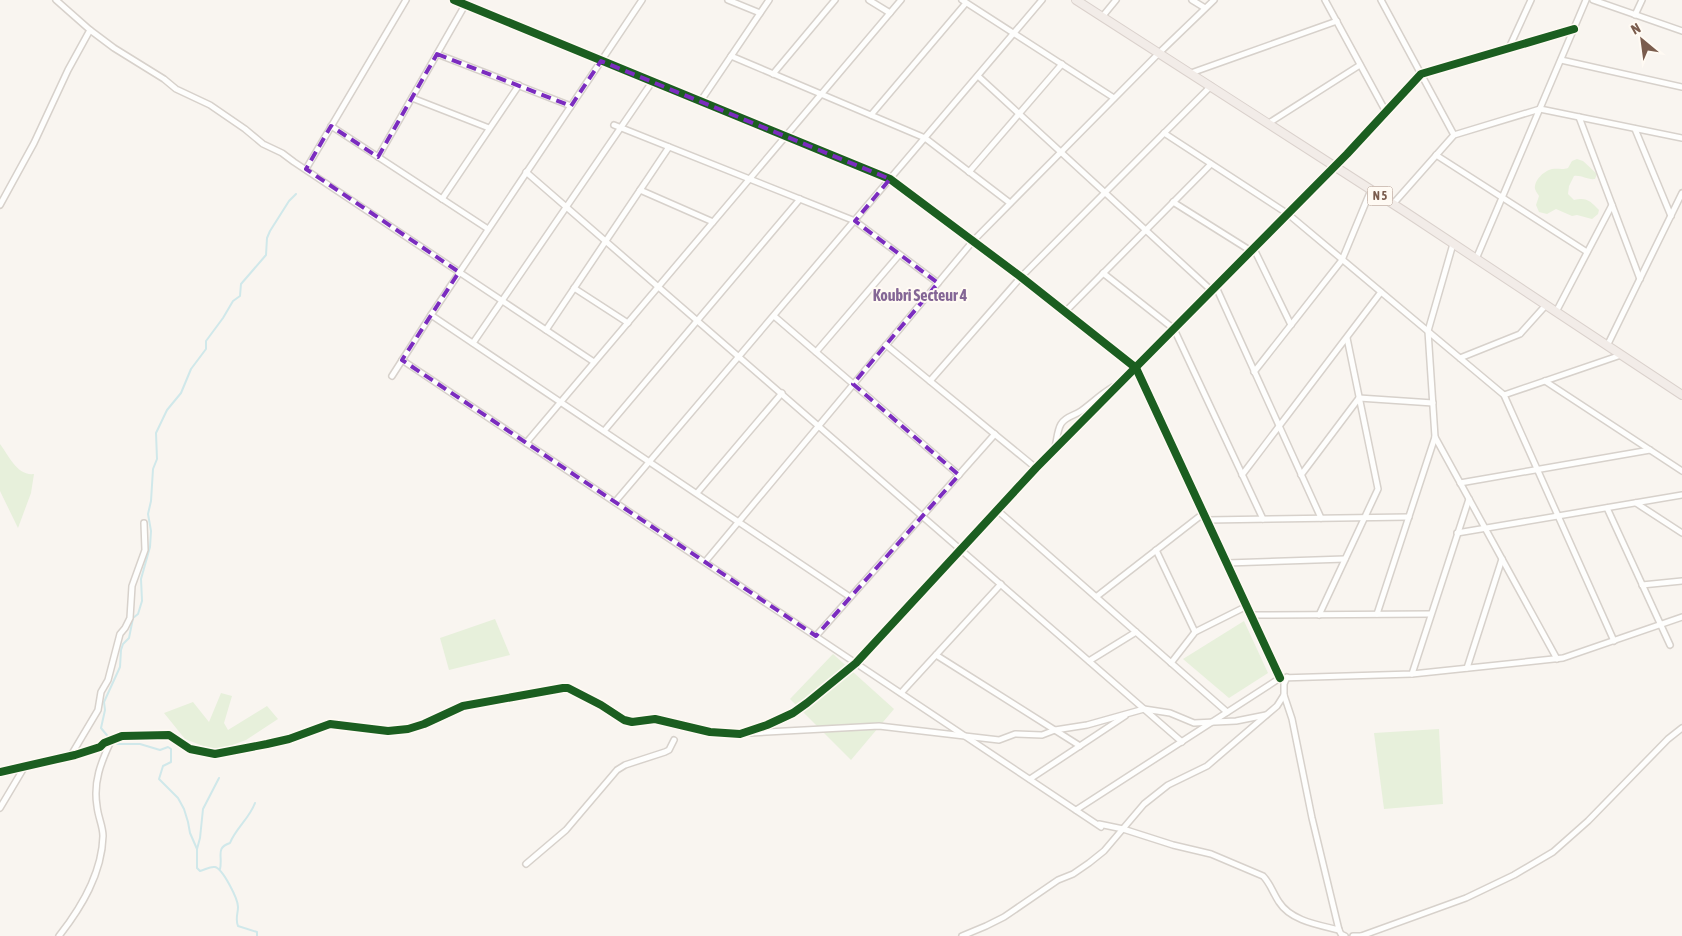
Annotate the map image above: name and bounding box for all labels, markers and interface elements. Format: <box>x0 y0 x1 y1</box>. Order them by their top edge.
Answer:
north arrow <box>1617 15 1667 65</box>
text: N <box>1628 20 1643 38</box>
road number: N 5 <box>1368 187 1392 206</box>
district label: Koubri Secteur 4 <box>873 286 968 304</box>

